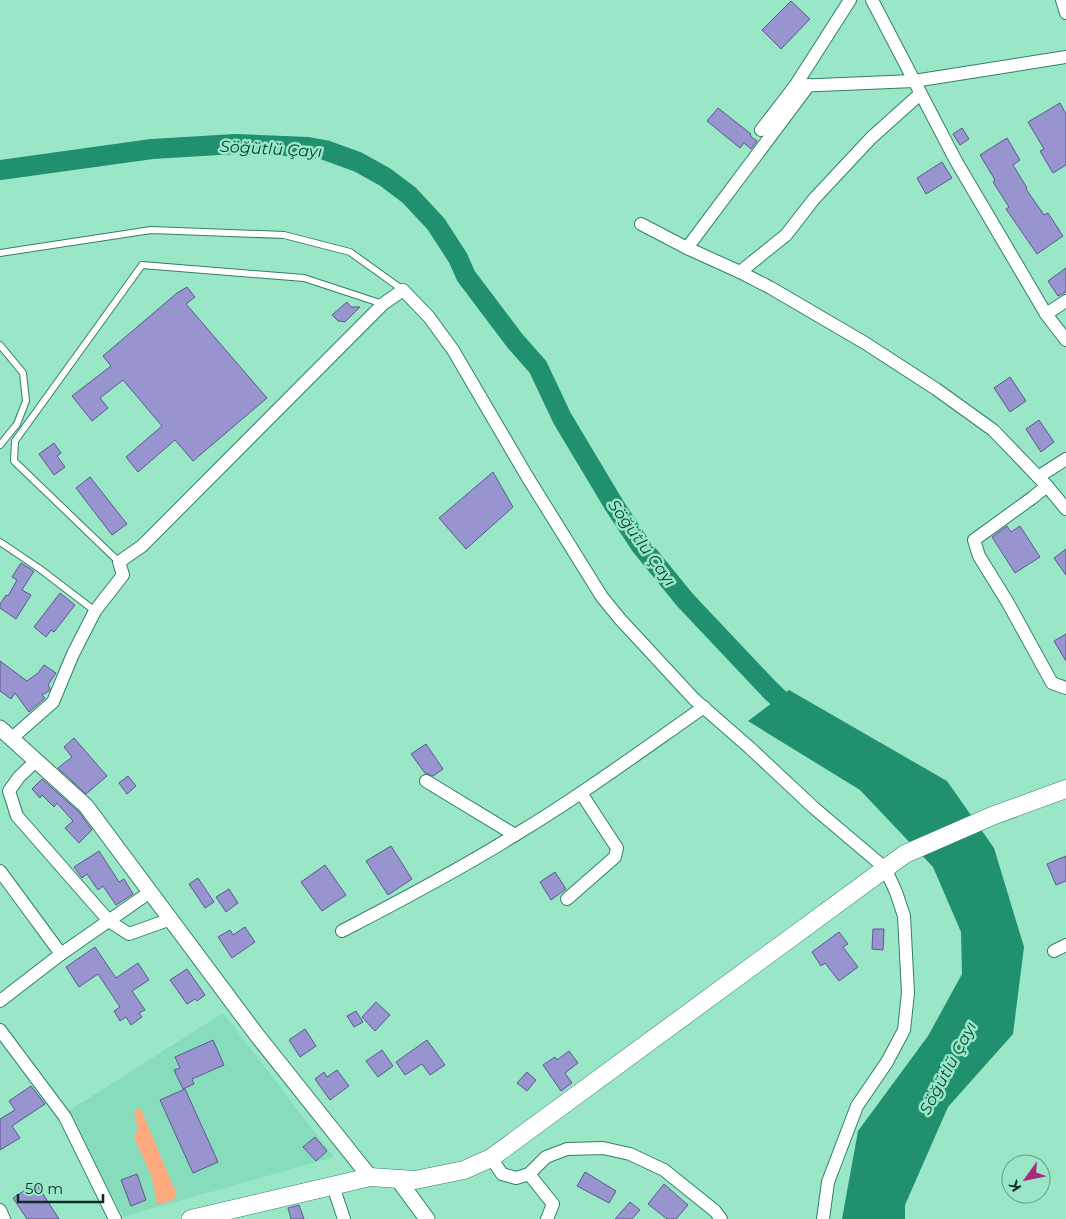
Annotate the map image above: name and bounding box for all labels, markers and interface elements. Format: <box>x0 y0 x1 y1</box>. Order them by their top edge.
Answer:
water label: Söğütlü Çayı <box>219 137 323 161</box>
water label: Söğütlü Çayı <box>604 496 680 590</box>
water label: Söğütlü Çayı <box>916 1018 980 1118</box>
north arrow <box>1001 1154 1051 1204</box>
scale bar <box>18 1172 102 1204</box>
text: K <box>1004 1176 1025 1195</box>
text: 50 m <box>25 1179 63 1198</box>

